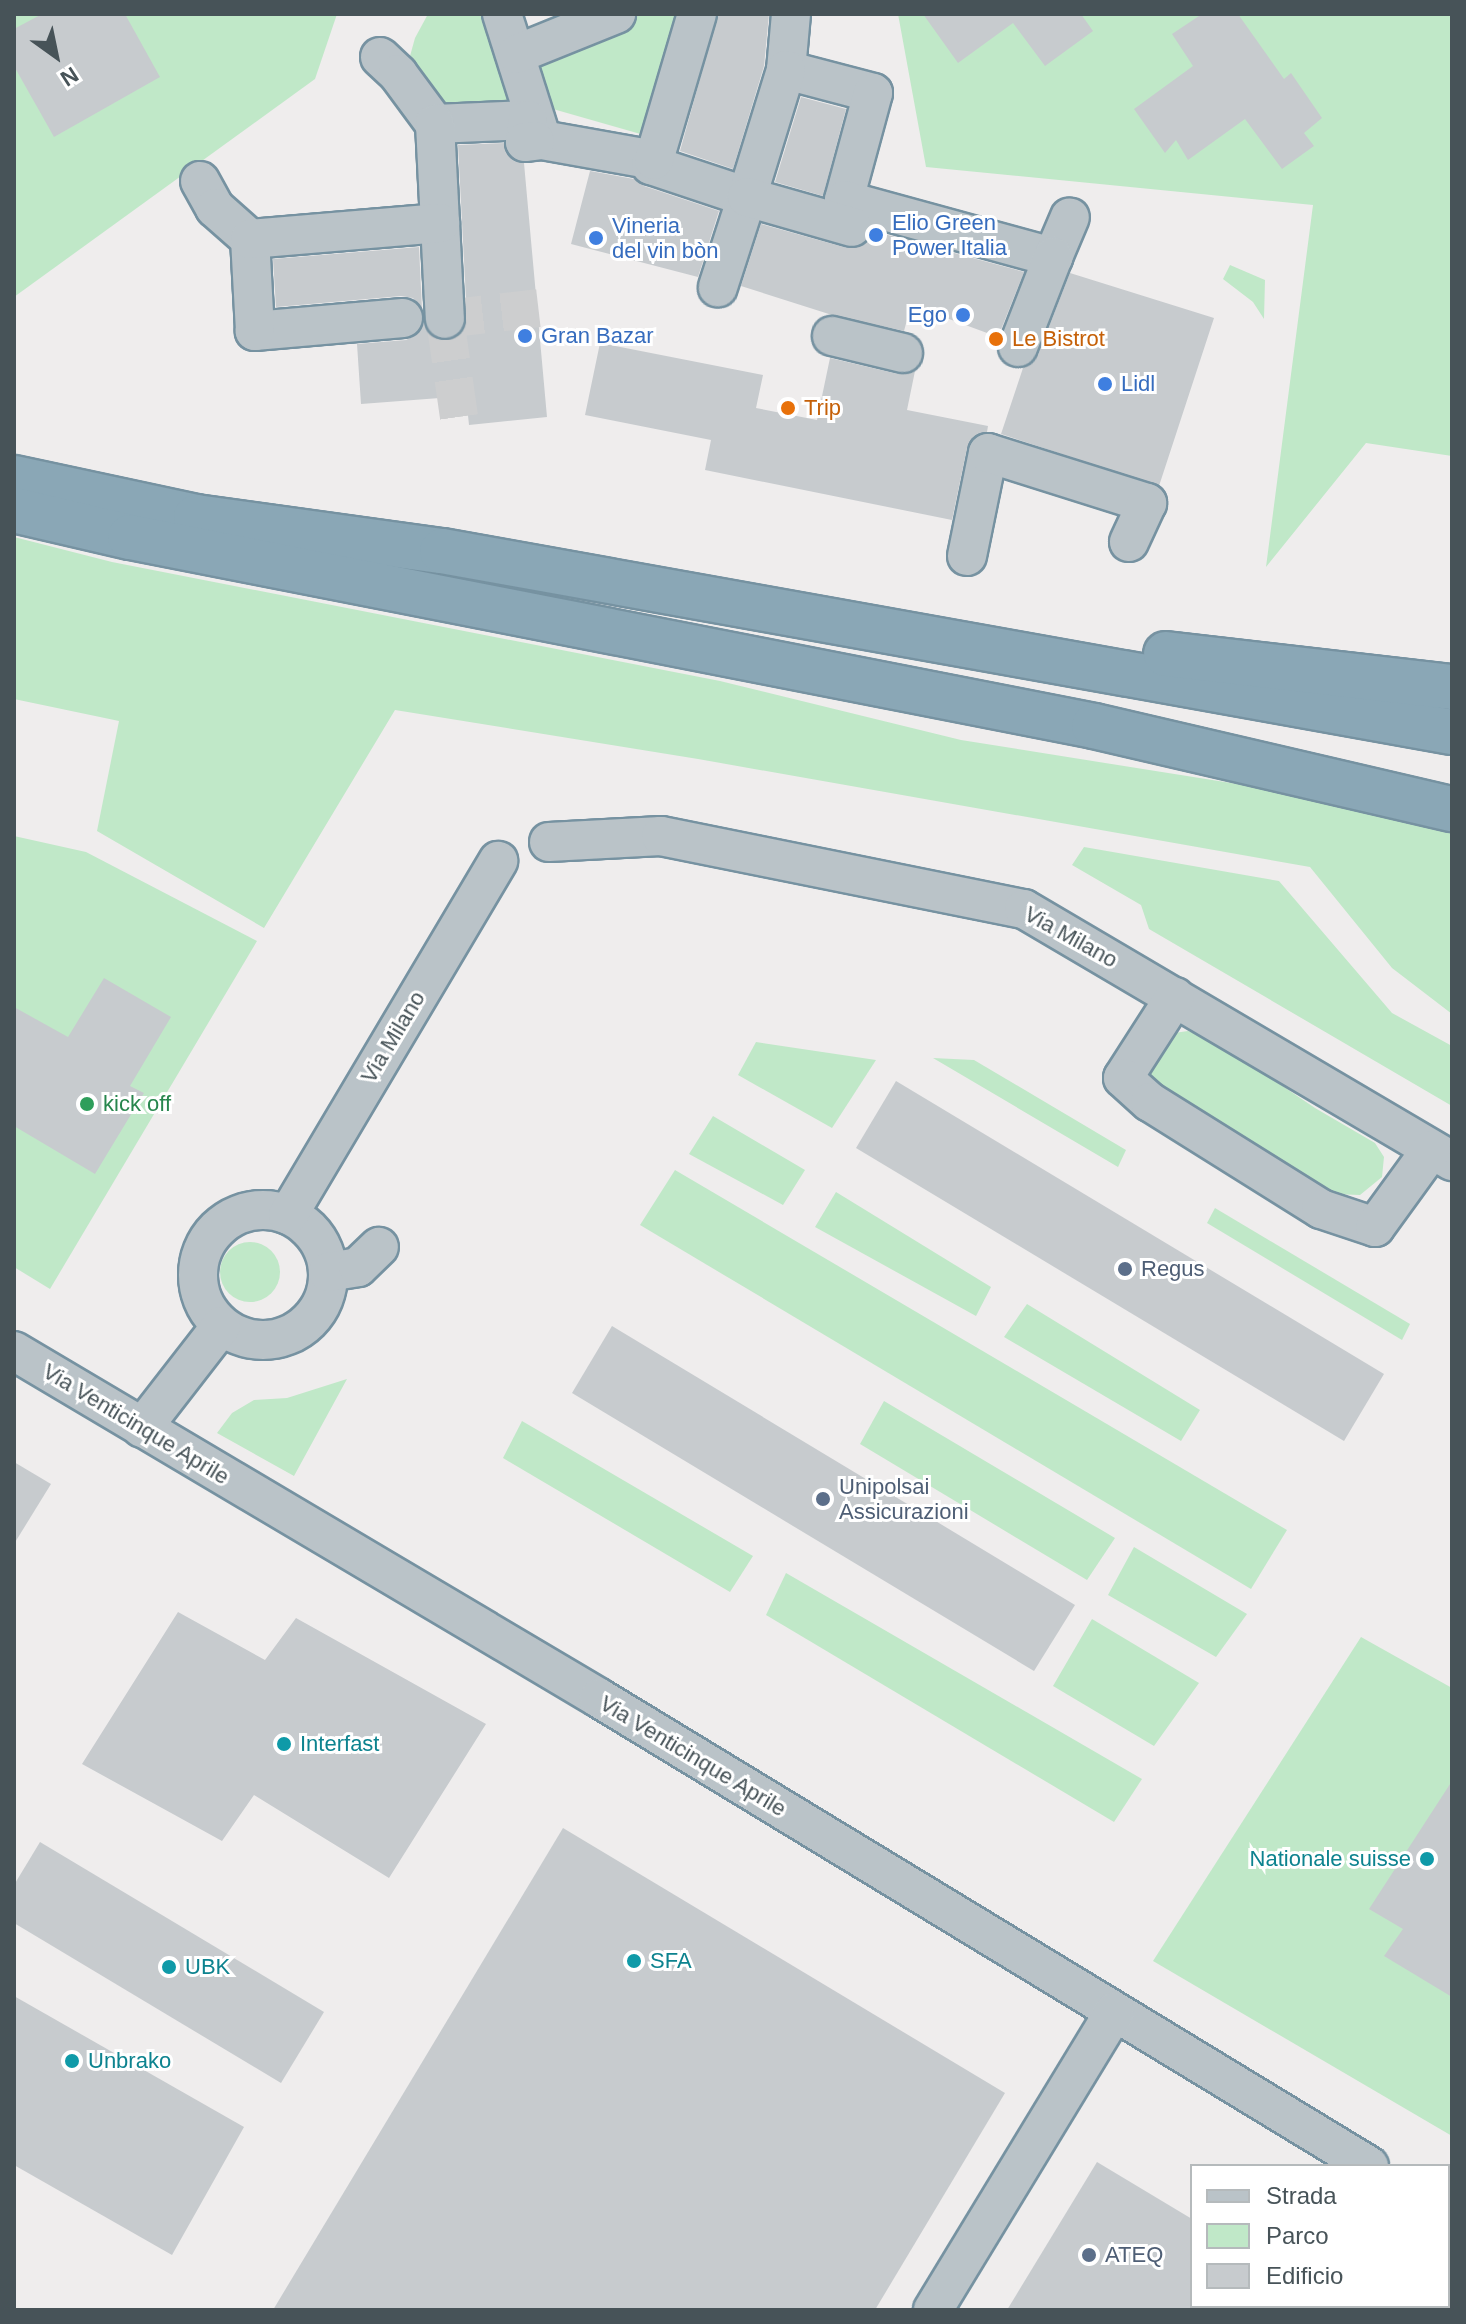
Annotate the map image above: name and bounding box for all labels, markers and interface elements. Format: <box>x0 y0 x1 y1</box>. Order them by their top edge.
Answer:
north arrow <box>16 16 96 96</box>
text: N <box>56 62 83 91</box>
place label: Elio Green Power Italia <box>892 209 1007 260</box>
place label: Vineria del vin bòn <box>612 212 718 264</box>
marker: Elio Green Power Italia <box>867 226 885 244</box>
marker: Vineria del vin bòn <box>587 229 605 247</box>
place label: Ego <box>908 302 947 328</box>
marker: Ego <box>954 306 972 324</box>
place label: Gran Bazar <box>541 323 653 349</box>
place label: Le Bistrot <box>1012 326 1105 352</box>
marker: Gran Bazar <box>516 327 534 345</box>
marker: Le Bistrot <box>987 330 1005 348</box>
place label: Lidl <box>1121 371 1155 397</box>
marker: Lidl <box>1096 375 1114 393</box>
place label: Trip <box>804 395 841 421</box>
marker: Trip <box>779 399 797 417</box>
street label: Via Milano <box>1020 901 1122 973</box>
street label: Via Milano <box>355 986 431 1088</box>
place label: kick off <box>103 1091 171 1117</box>
marker: kick off <box>78 1095 96 1113</box>
place label: Regus <box>1141 1256 1205 1282</box>
marker: Regus <box>1116 1260 1134 1278</box>
street label: Via Venticinque Aprile <box>38 1358 234 1490</box>
place label: Unipolsai Assicurazioni <box>839 1473 969 1524</box>
marker: Unipolsai Assicurazioni <box>814 1490 832 1508</box>
street label: Via Venticinque Aprile <box>595 1690 791 1822</box>
place label: Interfast <box>300 1731 379 1757</box>
marker: Interfast <box>275 1735 293 1753</box>
place label: Nationale suisse <box>1250 1846 1411 1872</box>
marker: Nationale suisse <box>1418 1850 1436 1868</box>
place label: SFA <box>650 1948 692 1974</box>
marker: SFA <box>625 1952 643 1970</box>
place label: UBK <box>185 1954 230 1980</box>
marker: UBK <box>160 1958 178 1976</box>
place label: Unbrako <box>88 2048 171 2074</box>
marker: Unbrako <box>63 2052 81 2070</box>
legend <box>1190 2164 1450 2308</box>
text: Strada <box>1266 2182 1337 2209</box>
text: Parco <box>1266 2222 1329 2249</box>
place label: ATEQ <box>1105 2242 1163 2268</box>
marker: ATEQ <box>1080 2246 1098 2264</box>
text: Edificio <box>1266 2262 1343 2289</box>

